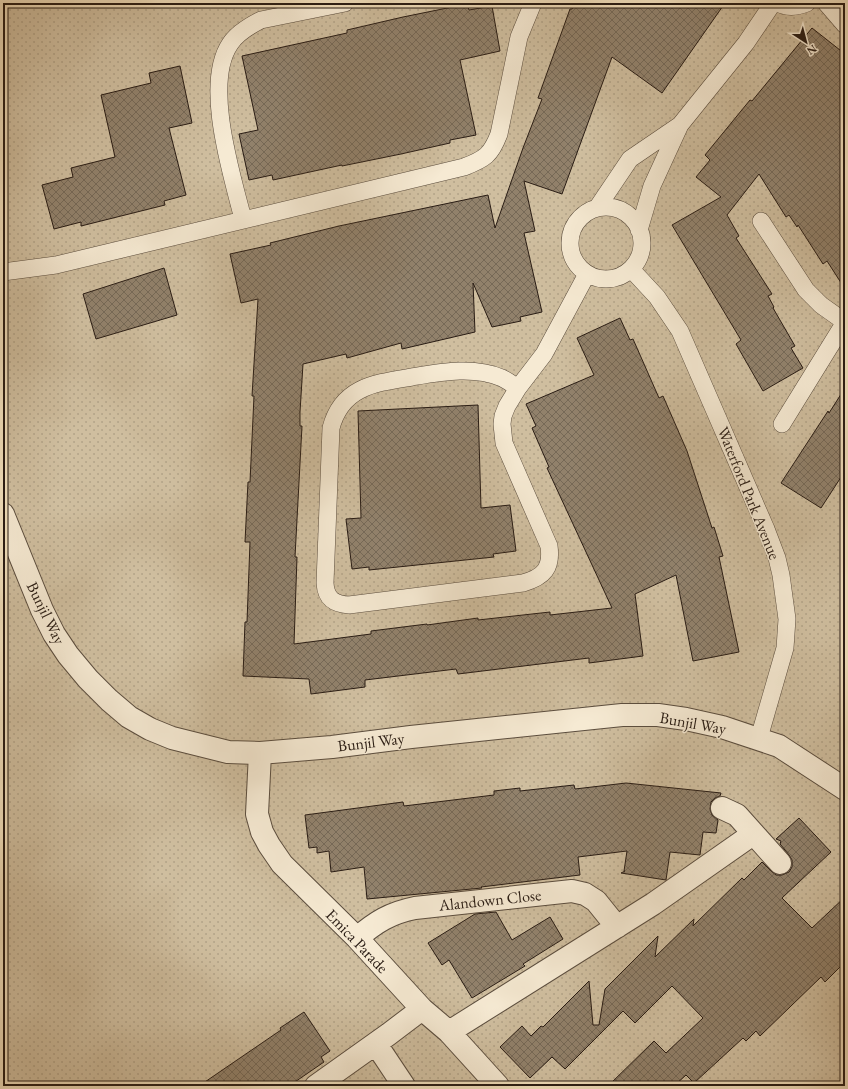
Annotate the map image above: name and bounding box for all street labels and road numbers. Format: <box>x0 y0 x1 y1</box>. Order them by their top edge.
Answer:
street label: Waterford Park Avenue <box>713 423 785 563</box>
street label: Bunjil Way <box>22 578 71 649</box>
street label: Bunjil Way <box>658 707 729 739</box>
street label: Bunjil Way <box>336 727 407 757</box>
street label: Alandown Close <box>437 884 542 916</box>
street label: Emica Parade <box>321 904 393 978</box>

